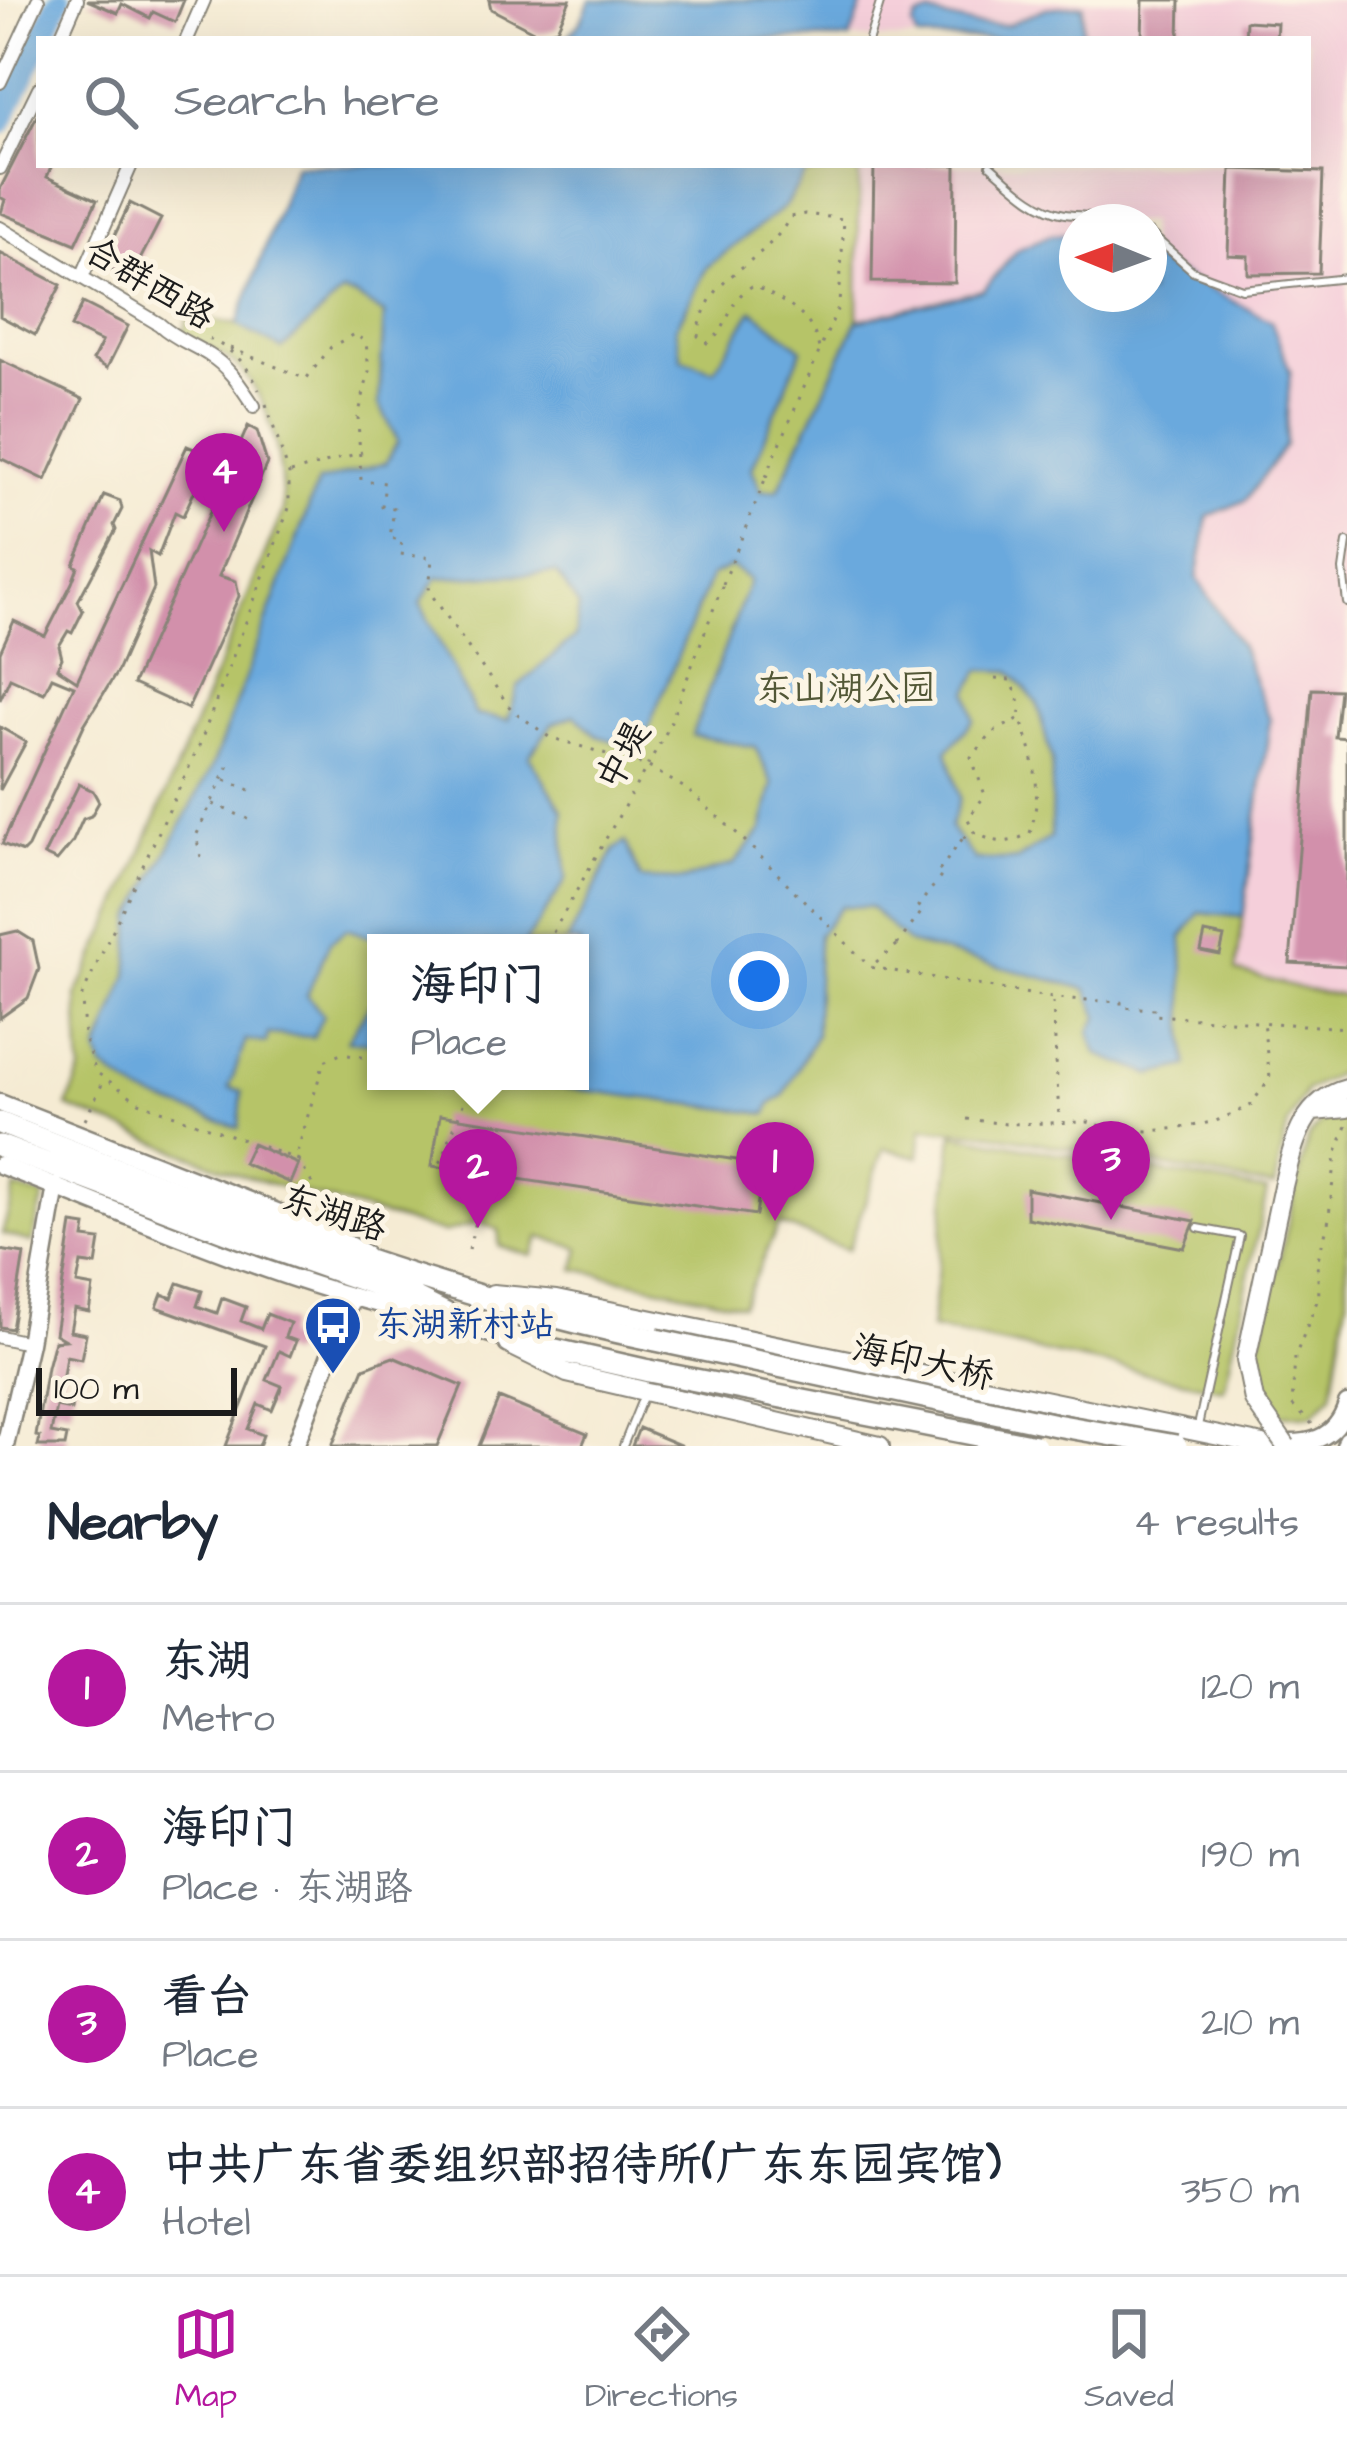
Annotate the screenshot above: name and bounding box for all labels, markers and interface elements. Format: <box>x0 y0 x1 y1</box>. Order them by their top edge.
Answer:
search box <box>36 36 1311 168</box>
icon: search <box>78 69 144 135</box>
text: Search here <box>174 71 440 133</box>
north arrow <box>1059 204 1167 312</box>
street label: 合群西路 <box>74 225 224 343</box>
pin: 4 <box>185 433 263 532</box>
park label: 东山湖公园 <box>756 664 936 715</box>
street label: 中堤 <box>584 712 664 800</box>
popup <box>367 934 589 1090</box>
your location <box>729 951 789 1011</box>
text: 海印门 <box>410 955 546 1017</box>
text: Place <box>410 1017 507 1071</box>
pin: 3 <box>1072 1121 1150 1220</box>
pin: 1 <box>736 1122 814 1221</box>
pin: 2 <box>439 1129 517 1228</box>
street label: 东湖路 <box>275 1173 393 1255</box>
bus stop icon: 东湖新村站 <box>302 1294 364 1376</box>
place label: 东湖新村站 <box>375 1300 555 1351</box>
street label: 海印大桥 <box>847 1323 999 1403</box>
scale bar <box>36 1362 237 1415</box>
text: 100 m <box>54 1366 139 1412</box>
text: Nearby <box>48 1489 218 1560</box>
text: 4 results <box>1133 1497 1299 1551</box>
text: 东湖 <box>162 1631 252 1693</box>
text: 1 <box>85 1661 90 1715</box>
text: 120 m <box>1201 1661 1299 1715</box>
text: Metro <box>162 1693 275 1747</box>
text: 海印门 <box>162 1798 297 1860</box>
text: 2 <box>76 1829 98 1883</box>
text: 190 m <box>1201 1829 1299 1883</box>
text: Place · 东湖路 <box>162 1862 412 1916</box>
text: 看台 <box>162 1967 252 2029</box>
text: 3 <box>77 1997 97 2051</box>
text: 210 m <box>1201 1997 1299 2051</box>
text: Place <box>162 2029 259 2083</box>
text: 中共广东省委组织部招待所(广东东园宾馆) <box>162 2135 1001 2197</box>
text: 4 <box>74 2165 100 2219</box>
text: 350 m <box>1181 2165 1299 2219</box>
text: Hotel <box>162 2197 251 2251</box>
tab: Map <box>173 2301 239 2419</box>
tab: Directions <box>585 2301 738 2419</box>
tab: Saved <box>1084 2301 1174 2419</box>

